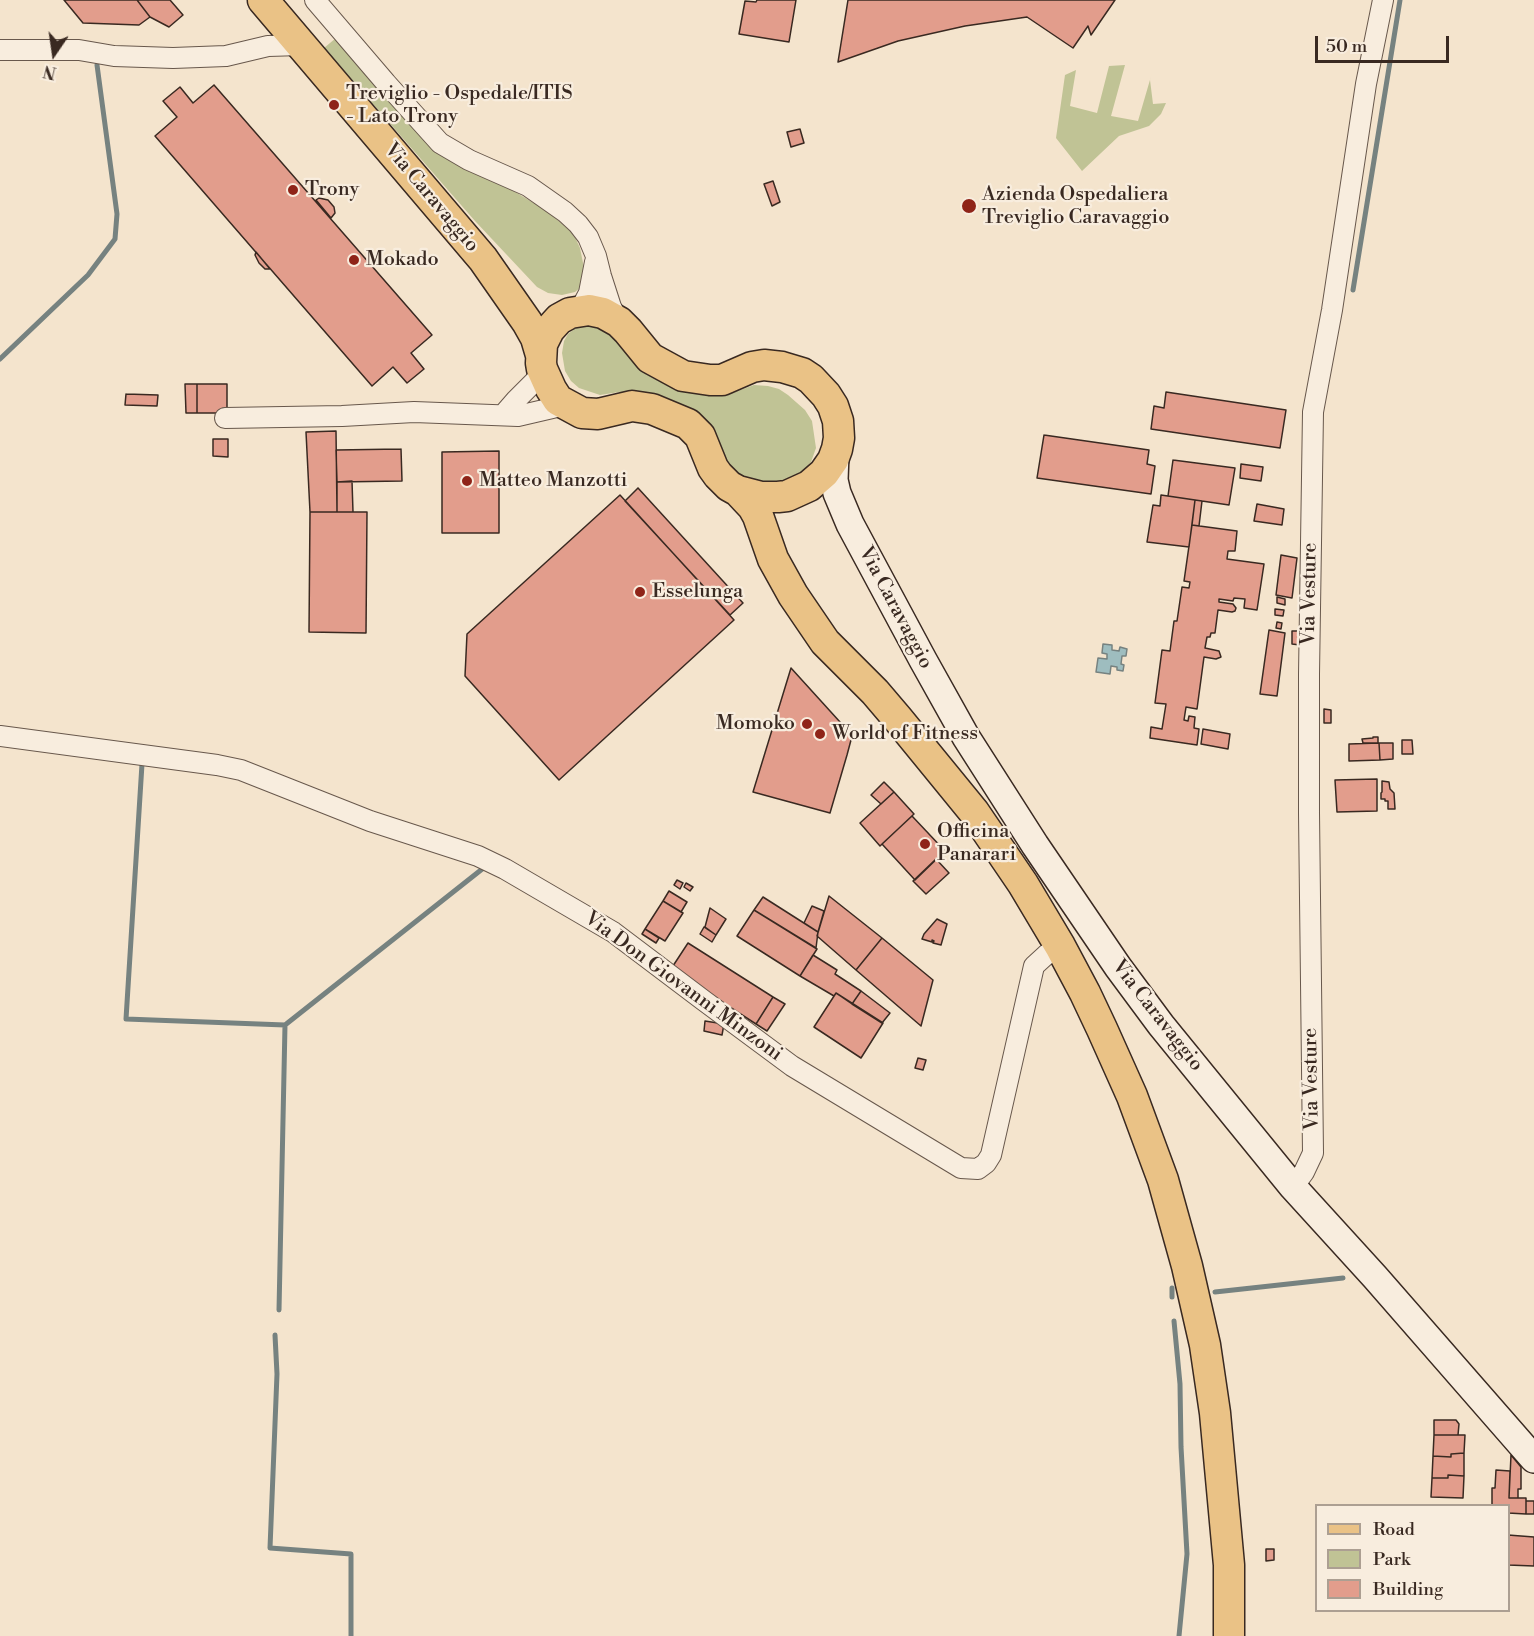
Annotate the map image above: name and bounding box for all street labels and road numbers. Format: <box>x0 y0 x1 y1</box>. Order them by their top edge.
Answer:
street label: Via Caravaggio <box>378 139 484 257</box>
street label: Via Vesture <box>1297 542 1323 646</box>
street label: Via Caravaggio <box>853 543 937 673</box>
street label: Via Don Giovanni Minzoni <box>579 907 787 1067</box>
street label: Via Caravaggio <box>1106 955 1208 1077</box>
street label: Via Vesture <box>1299 1027 1325 1131</box>

